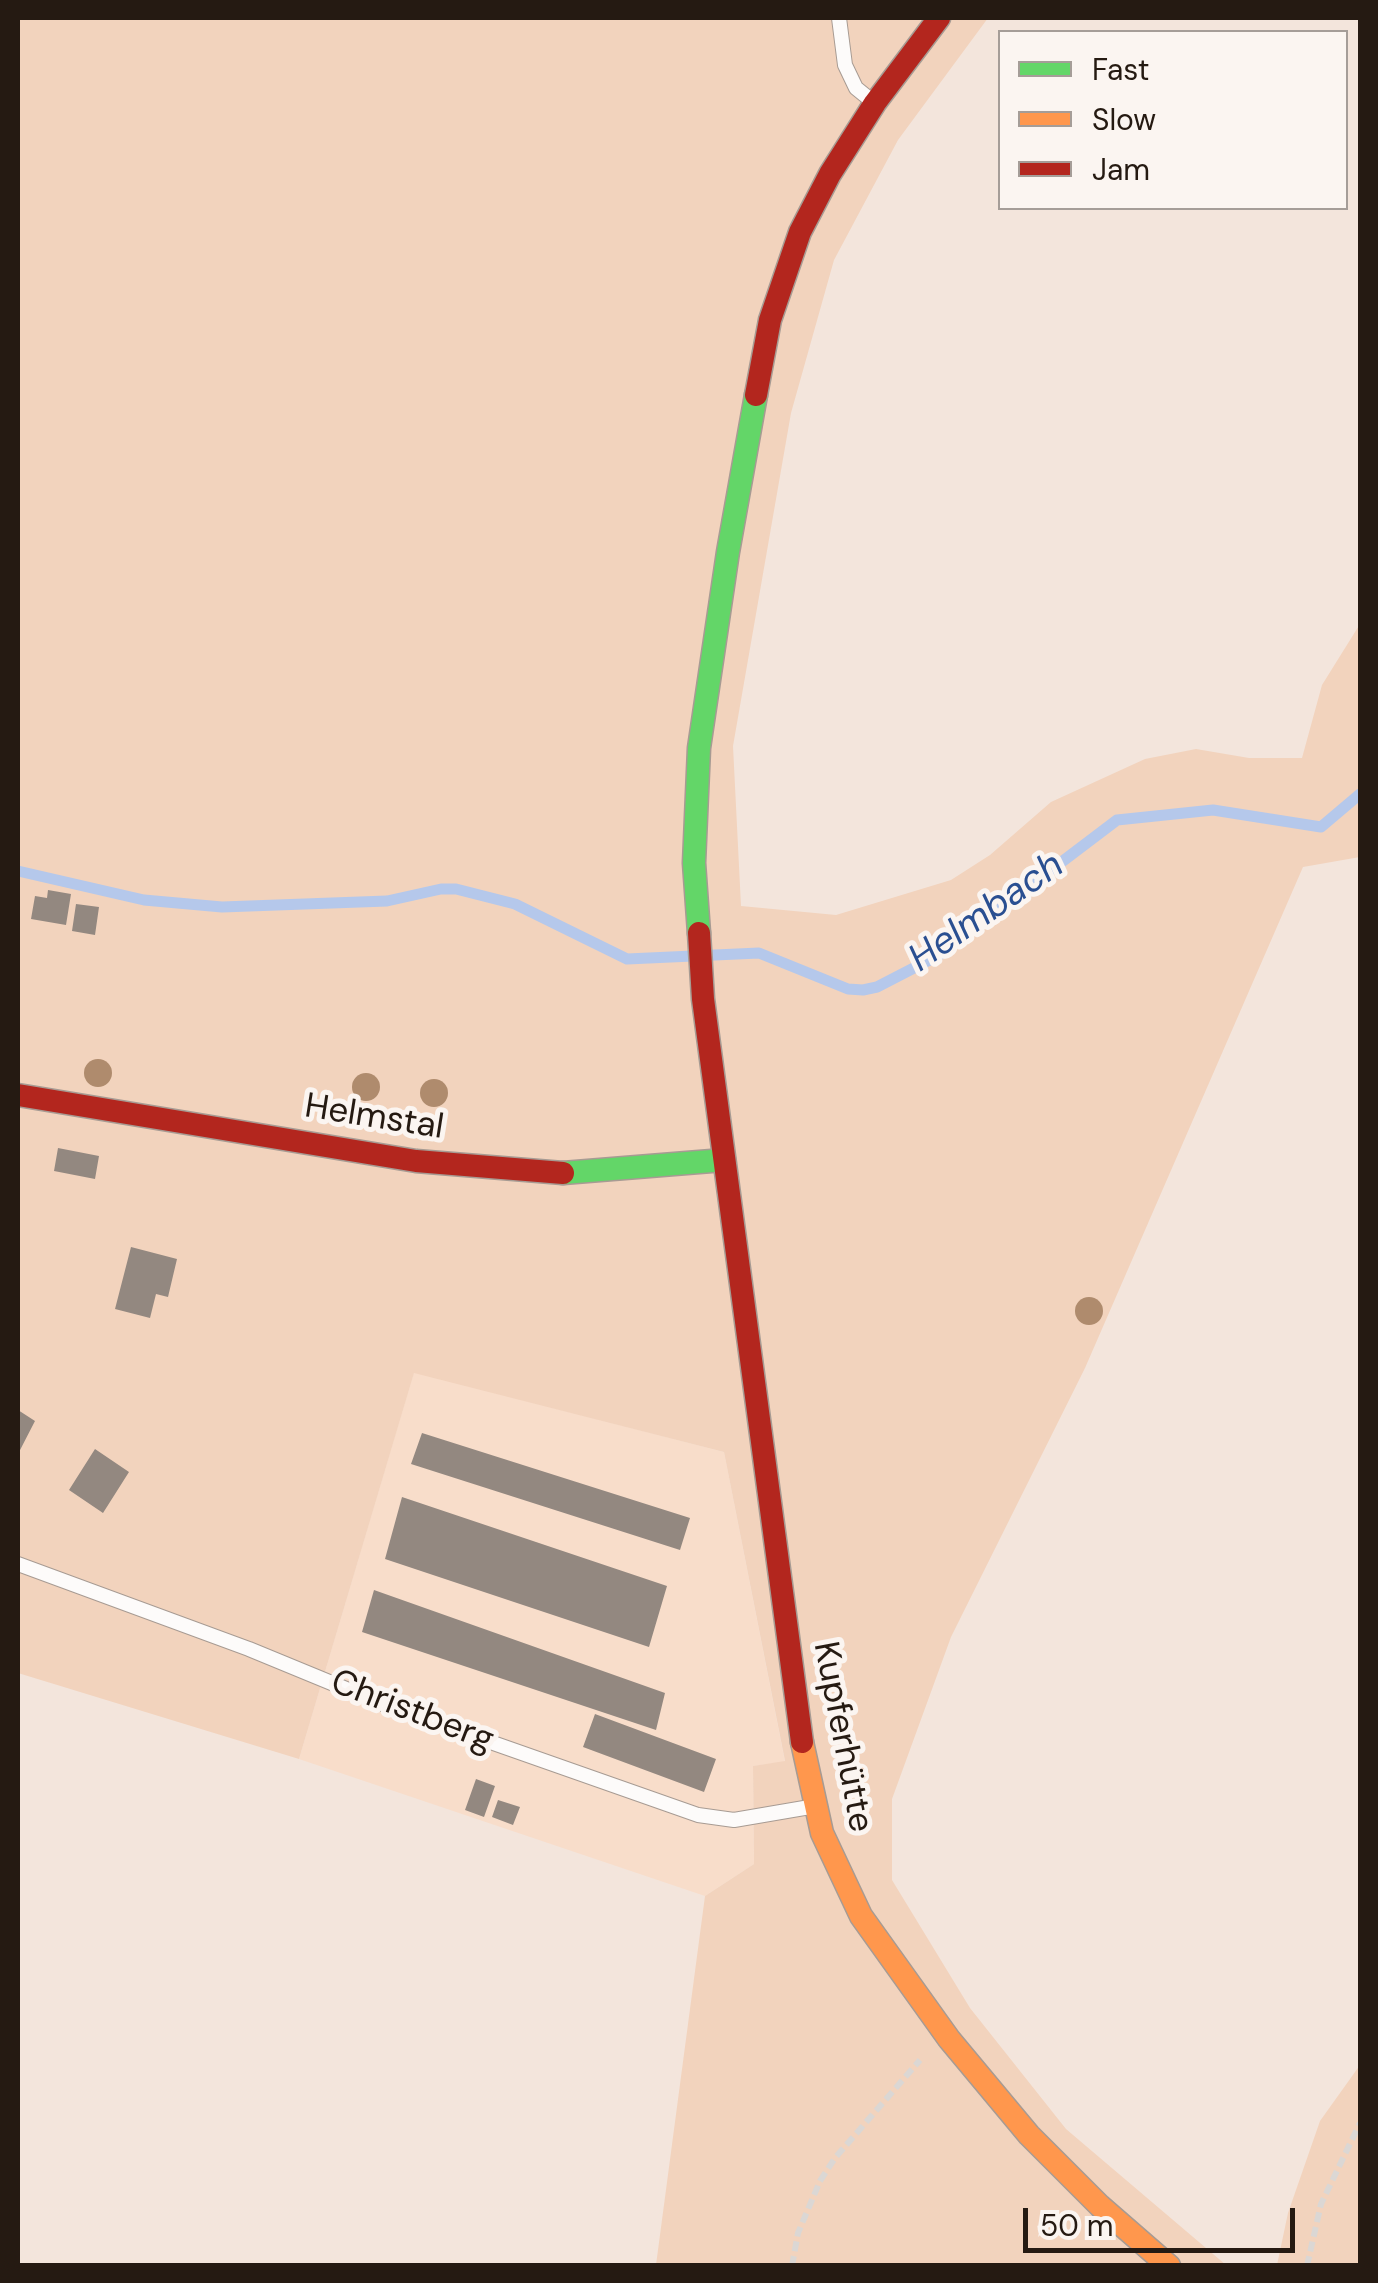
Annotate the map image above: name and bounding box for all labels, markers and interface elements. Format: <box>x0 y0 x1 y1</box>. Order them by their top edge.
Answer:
legend <box>998 30 1348 210</box>
text: Fast <box>1092 50 1150 89</box>
text: Slow <box>1092 100 1156 139</box>
text: Jam <box>1092 150 1150 189</box>
water label: Helmbach <box>901 843 1073 983</box>
street label: Helmstal <box>302 1086 446 1150</box>
street label: Kupferhütte <box>803 1638 881 1836</box>
street label: Christberg <box>325 1662 499 1762</box>
scale bar <box>1028 2188 1300 2250</box>
text: 50 m <box>1040 2206 1114 2245</box>

